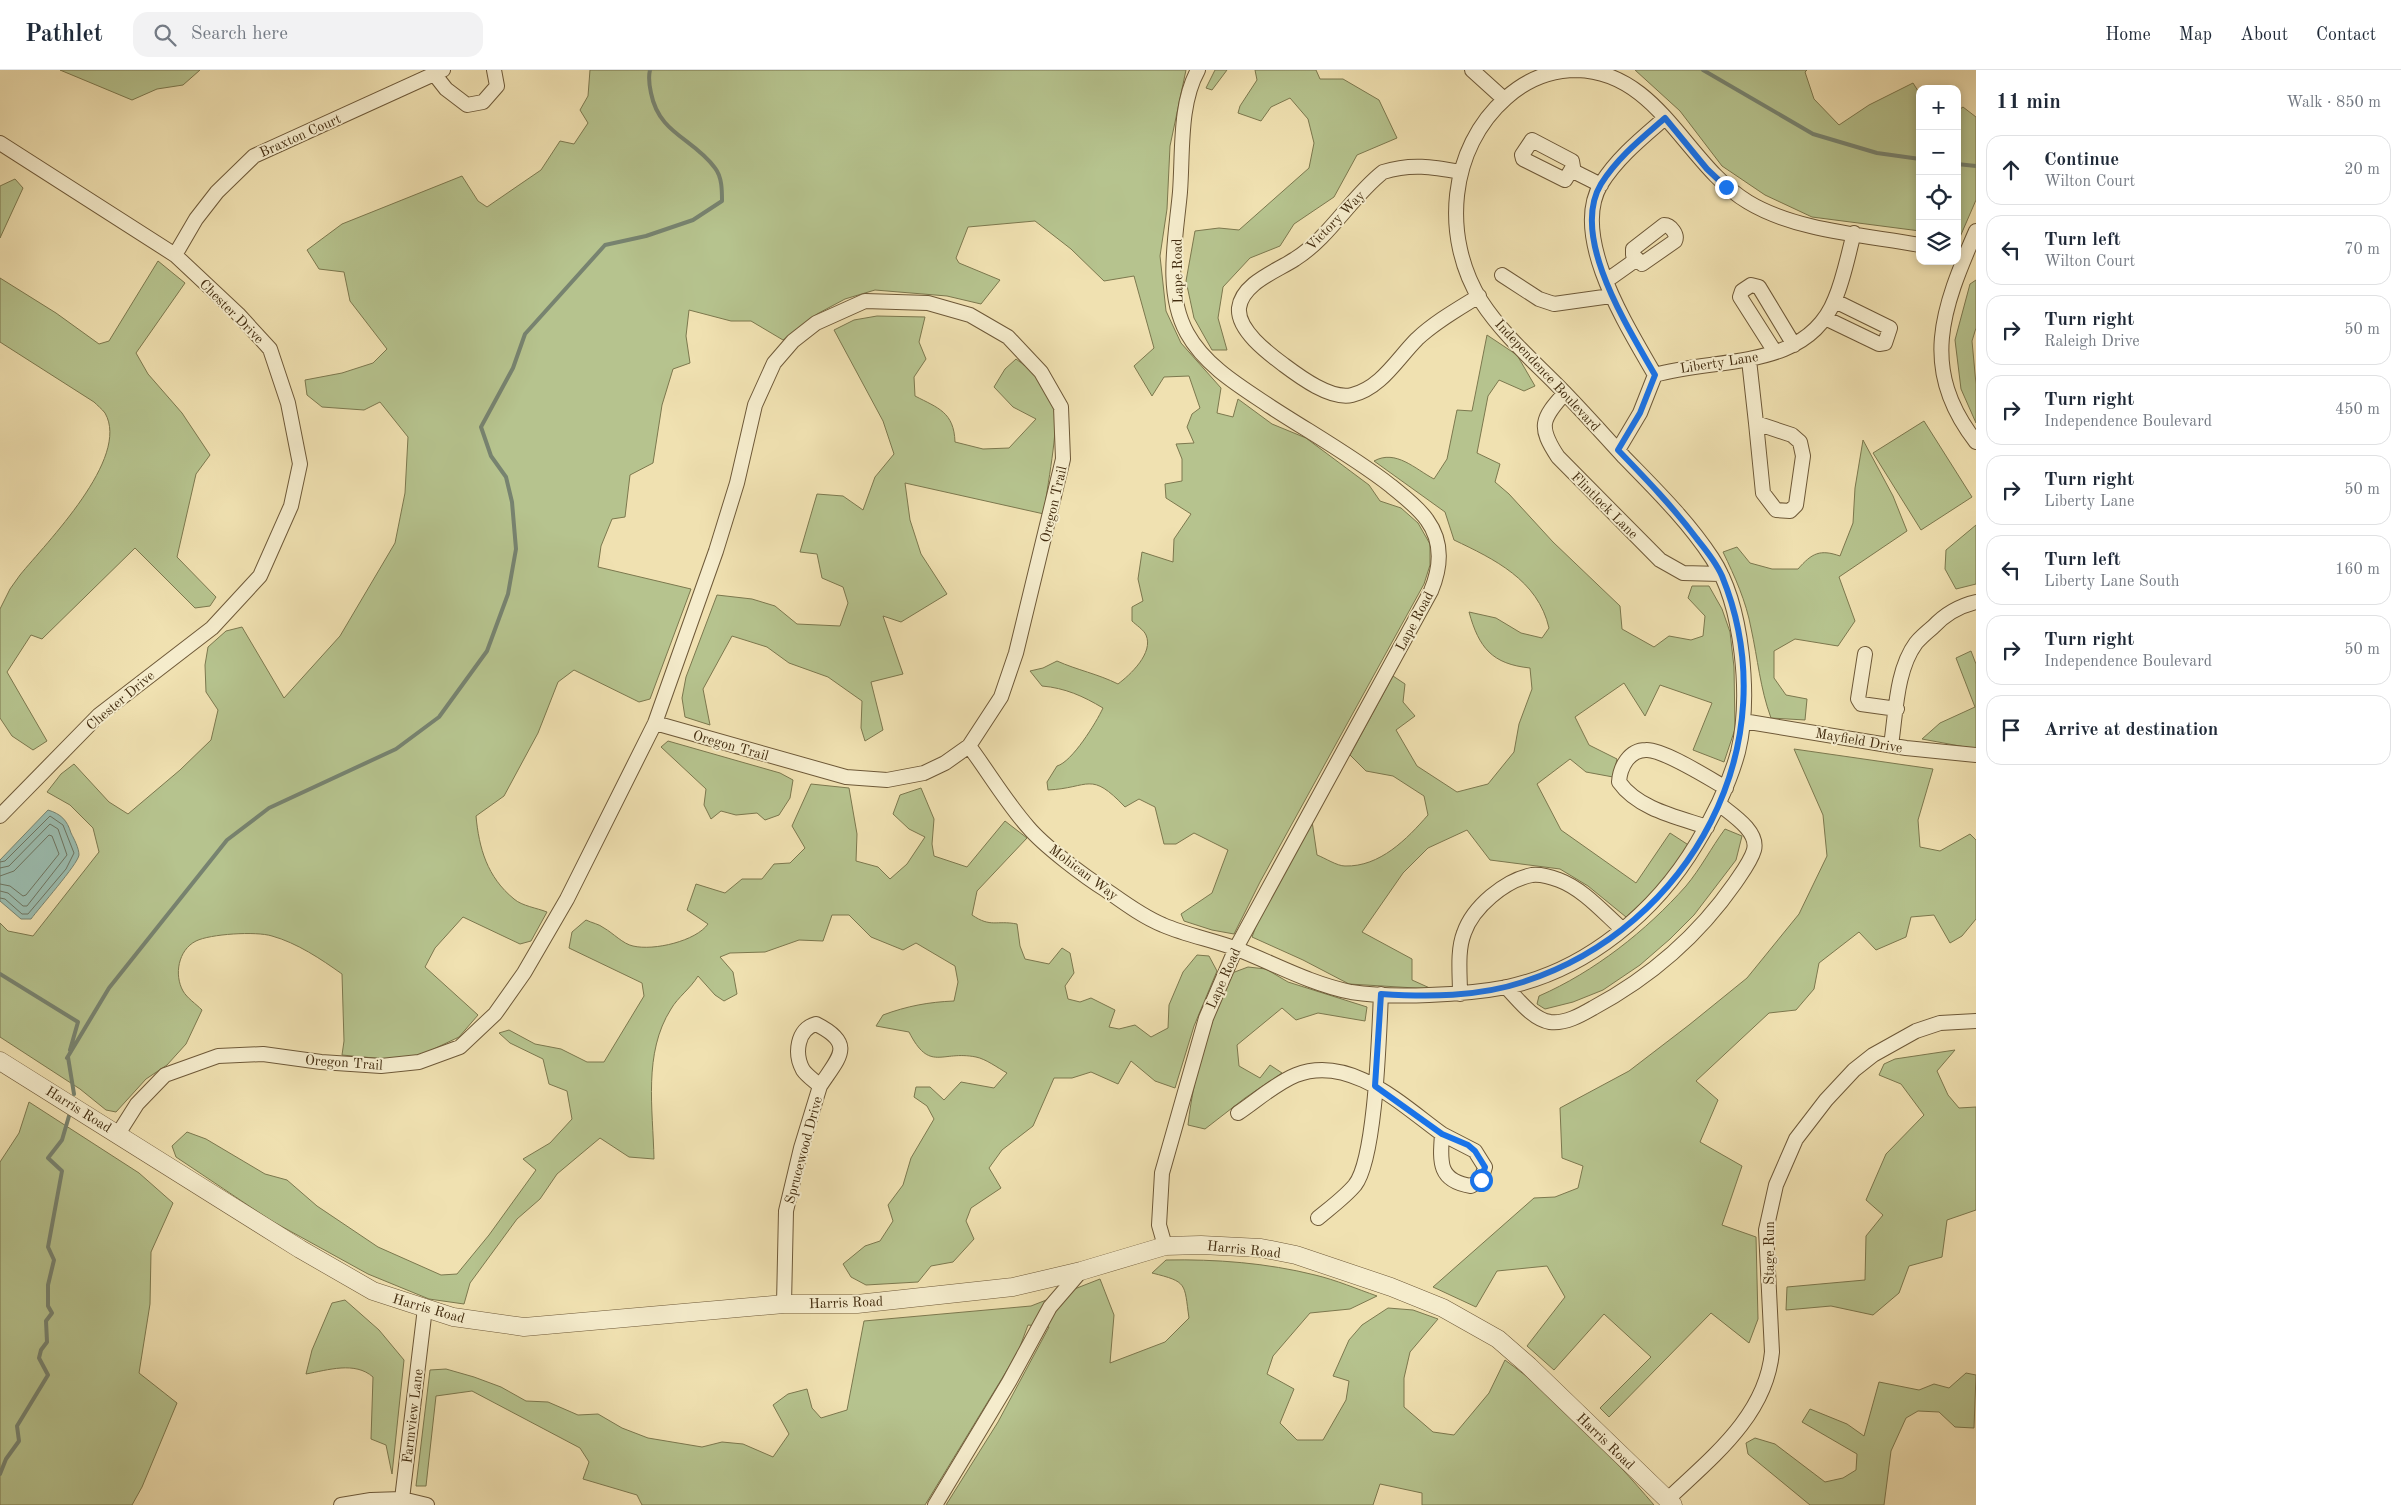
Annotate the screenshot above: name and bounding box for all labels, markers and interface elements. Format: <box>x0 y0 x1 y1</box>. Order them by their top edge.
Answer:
search box <box>133 12 483 57</box>
icon: search <box>151 21 179 49</box>
text: Pathlet <box>25 23 103 47</box>
text: Search here <box>191 25 288 44</box>
text: Home <box>2105 26 2151 44</box>
text: Map <box>2179 26 2212 44</box>
text: About <box>2240 26 2288 44</box>
text: Contact <box>2316 26 2376 44</box>
map controls <box>1916 85 1961 265</box>
button: + <box>1916 85 1961 130</box>
text: 11 min <box>1996 92 2061 113</box>
text: Walk · 850 m <box>2286 95 2381 111</box>
street label: Braxton Court <box>258 112 343 160</box>
button: − <box>1916 130 1961 175</box>
text: Continue <box>2044 151 2119 170</box>
icon: ahead <box>1997 156 2025 184</box>
text: 20 m <box>2344 162 2380 178</box>
text: Wilton Court <box>2044 174 2135 190</box>
button: locate <box>1916 175 1961 220</box>
route end <box>1715 176 1738 199</box>
street label: Victory Way <box>1304 188 1368 253</box>
button: layers <box>1916 220 1961 265</box>
text: Turn left <box>2044 231 2121 250</box>
icon: left <box>1997 236 2025 264</box>
street label: Lape Road <box>1170 238 1186 304</box>
text: 70 m <box>2344 242 2380 258</box>
text: Wilton Court <box>2044 254 2135 270</box>
street label: Chester Drive <box>197 277 266 346</box>
text: Turn right <box>2044 311 2134 330</box>
icon: right <box>1997 316 2025 344</box>
street label: Independence Boulevard <box>1492 317 1603 434</box>
text: 50 m <box>2344 322 2380 338</box>
text: Raleigh Drive <box>2044 334 2140 350</box>
street label: Liberty Lane <box>1679 350 1759 376</box>
text: Turn right <box>2044 391 2134 410</box>
icon: right <box>1997 396 2025 424</box>
text: 450 m <box>2335 402 2380 418</box>
text: Independence Boulevard <box>2044 414 2212 430</box>
street label: Oregon Trail <box>1038 464 1070 544</box>
street label: Flintlock Lane <box>1568 470 1640 542</box>
text: Turn right <box>2044 471 2134 490</box>
icon: right <box>1997 476 2025 504</box>
text: 50 m <box>2344 482 2380 498</box>
text: Liberty Lane <box>2044 494 2134 510</box>
text: Turn left <box>2044 551 2121 570</box>
icon: left <box>1997 556 2025 584</box>
text: 160 m <box>2335 562 2380 578</box>
text: Liberty Lane South <box>2044 574 2180 590</box>
street label: Lape Road <box>1393 589 1436 653</box>
text: Turn right <box>2044 631 2134 650</box>
icon: right <box>1997 636 2025 664</box>
text: 50 m <box>2344 642 2380 658</box>
text: Independence Boulevard <box>2044 654 2212 670</box>
street label: Chester Drive <box>84 668 157 733</box>
icon: arrive <box>1997 716 2025 744</box>
text: Arrive at destination <box>2044 721 2218 740</box>
street label: Mayfield Drive <box>1814 726 1904 756</box>
street label: Oregon Trail <box>691 728 770 764</box>
street label: Mohican Way <box>1046 842 1121 904</box>
street label: Lape Road <box>1204 946 1244 1011</box>
street label: Oregon Trail <box>304 1053 384 1073</box>
street label: Harris Road <box>43 1084 114 1135</box>
street label: Sprucewood Drive <box>783 1095 825 1206</box>
route start <box>1470 1169 1493 1192</box>
street label: Stage Run <box>1763 1221 1777 1285</box>
street label: Harris Road <box>1206 1239 1282 1261</box>
street label: Harris Road <box>391 1292 466 1326</box>
street label: Harris Road <box>809 1295 883 1311</box>
street label: Farmview Lane <box>400 1368 426 1464</box>
street label: Harris Road <box>1574 1411 1637 1473</box>

